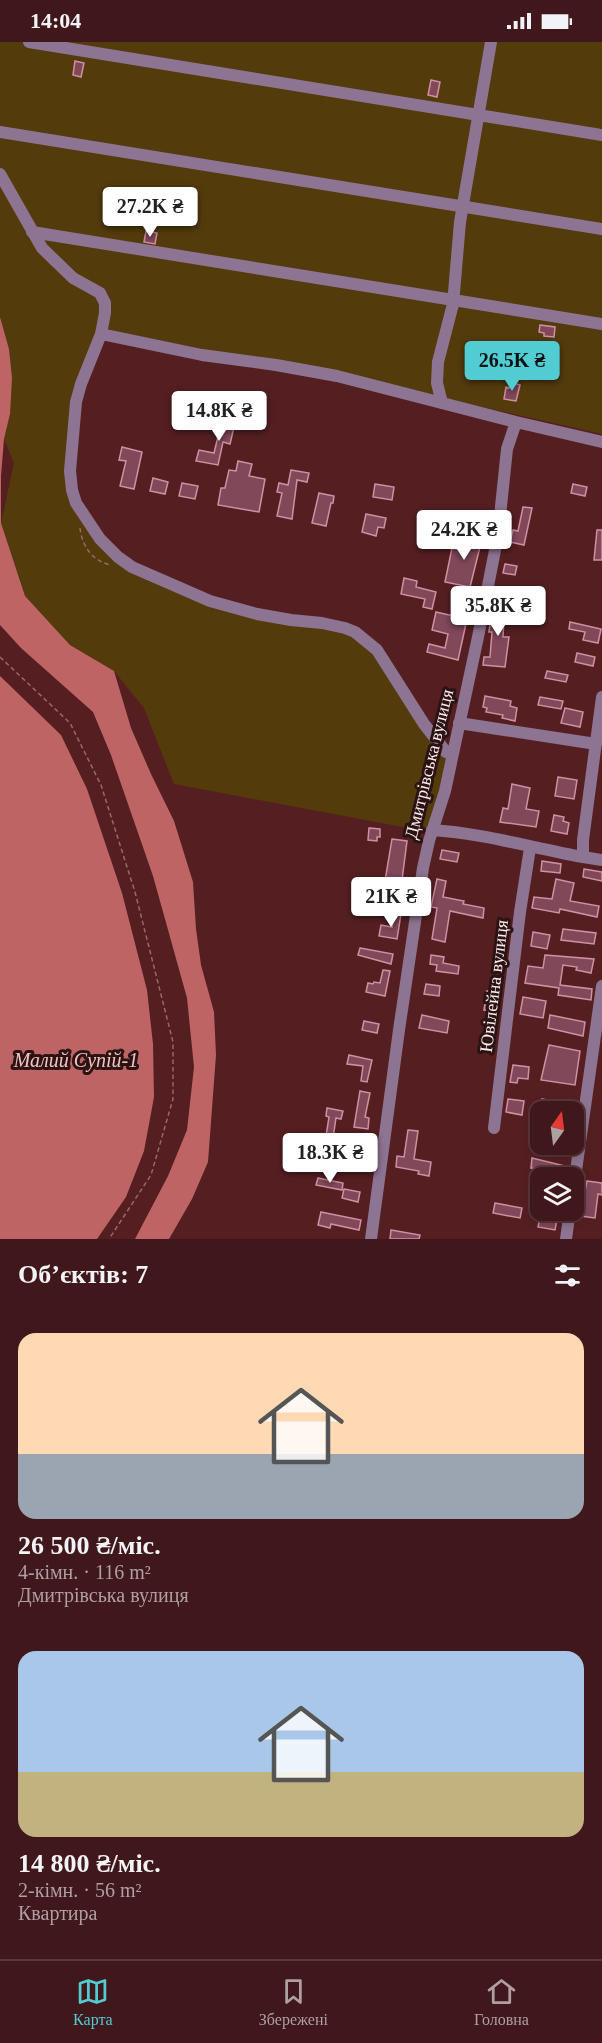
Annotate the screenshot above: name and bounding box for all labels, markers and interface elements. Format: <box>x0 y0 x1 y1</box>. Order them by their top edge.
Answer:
text: 14:04 <box>30 8 81 33</box>
pin: 27.2K ₴ <box>95 187 205 238</box>
text: 27.2K ₴ <box>117 195 183 217</box>
pin: 26.5K ₴ <box>457 341 567 392</box>
text: 26.5K ₴ <box>479 349 545 371</box>
pin: 14.8K ₴ <box>164 391 274 442</box>
text: 14.8K ₴ <box>186 399 252 421</box>
pin: 24.2K ₴ <box>409 510 519 561</box>
text: 24.2K ₴ <box>431 518 497 540</box>
pin: 35.8K ₴ <box>443 586 553 637</box>
text: 35.8K ₴ <box>465 594 531 616</box>
street label: Дмитрівська вулиця <box>401 687 457 841</box>
pin: 21K ₴ <box>349 877 433 928</box>
text: 21K ₴ <box>365 885 417 907</box>
street label: Ювілейна вулиця <box>476 919 512 1053</box>
water label: Малий Супій-1 <box>13 1049 138 1072</box>
north arrow <box>530 1101 584 1155</box>
map controls <box>530 1101 584 1221</box>
pin: 18.3K ₴ <box>275 1133 385 1184</box>
text: 18.3K ₴ <box>297 1141 363 1163</box>
button: layers <box>530 1167 584 1221</box>
icon: filters <box>551 1259 584 1292</box>
text: Об’єктів: 7 <box>18 1260 148 1289</box>
icon: home <box>247 1372 355 1480</box>
text: 26 500 ₴/міс. <box>18 1531 161 1560</box>
text: 4-кімн. · 116 m² <box>18 1561 151 1583</box>
text: Дмитрівська вулиця <box>18 1584 189 1606</box>
icon: home <box>247 1690 355 1798</box>
text: 14 800 ₴/міс. <box>18 1849 161 1878</box>
text: 2-кімн. · 56 m² <box>18 1879 142 1901</box>
text: Квартира <box>18 1902 97 1924</box>
tab: Карта <box>73 1975 113 2029</box>
tab: Збережені <box>259 1975 328 2029</box>
tab: Головна <box>474 1975 529 2029</box>

